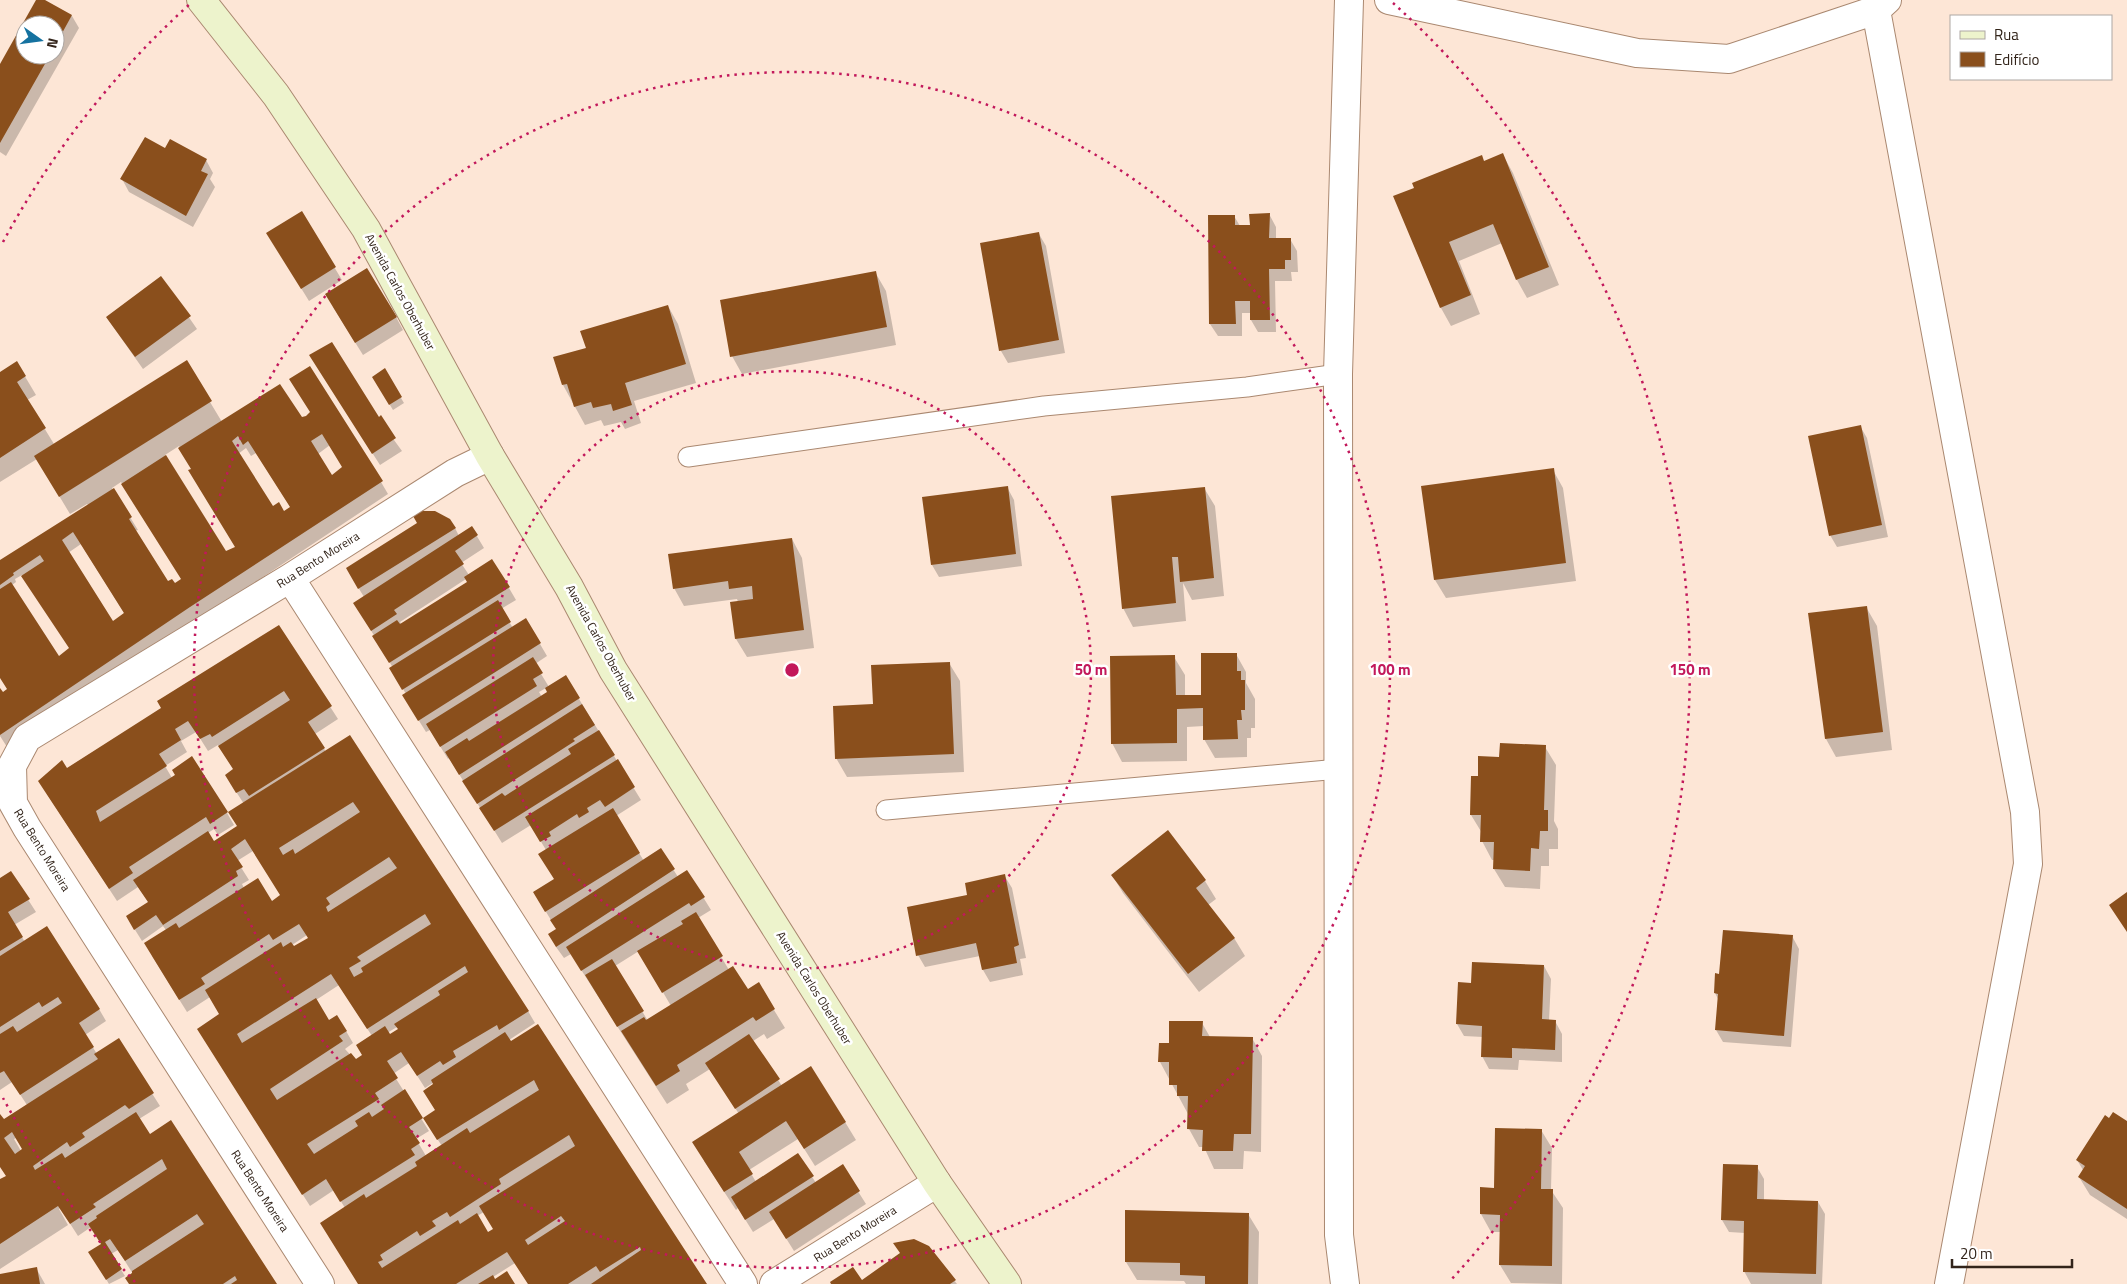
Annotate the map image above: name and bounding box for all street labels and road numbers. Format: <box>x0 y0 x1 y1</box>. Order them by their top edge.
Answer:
street label: Avenida Carlos Oberhuber <box>360 230 440 353</box>
street label: Rua Bento Moreira <box>273 526 363 593</box>
street label: Avenida Carlos Oberhuber <box>561 581 641 704</box>
street label: Rua Bento Moreira <box>9 805 76 895</box>
street label: Avenida Carlos Oberhuber <box>772 927 857 1048</box>
street label: Rua Bento Moreira <box>227 1146 294 1236</box>
street label: Rua Bento Moreira <box>810 1200 900 1267</box>

